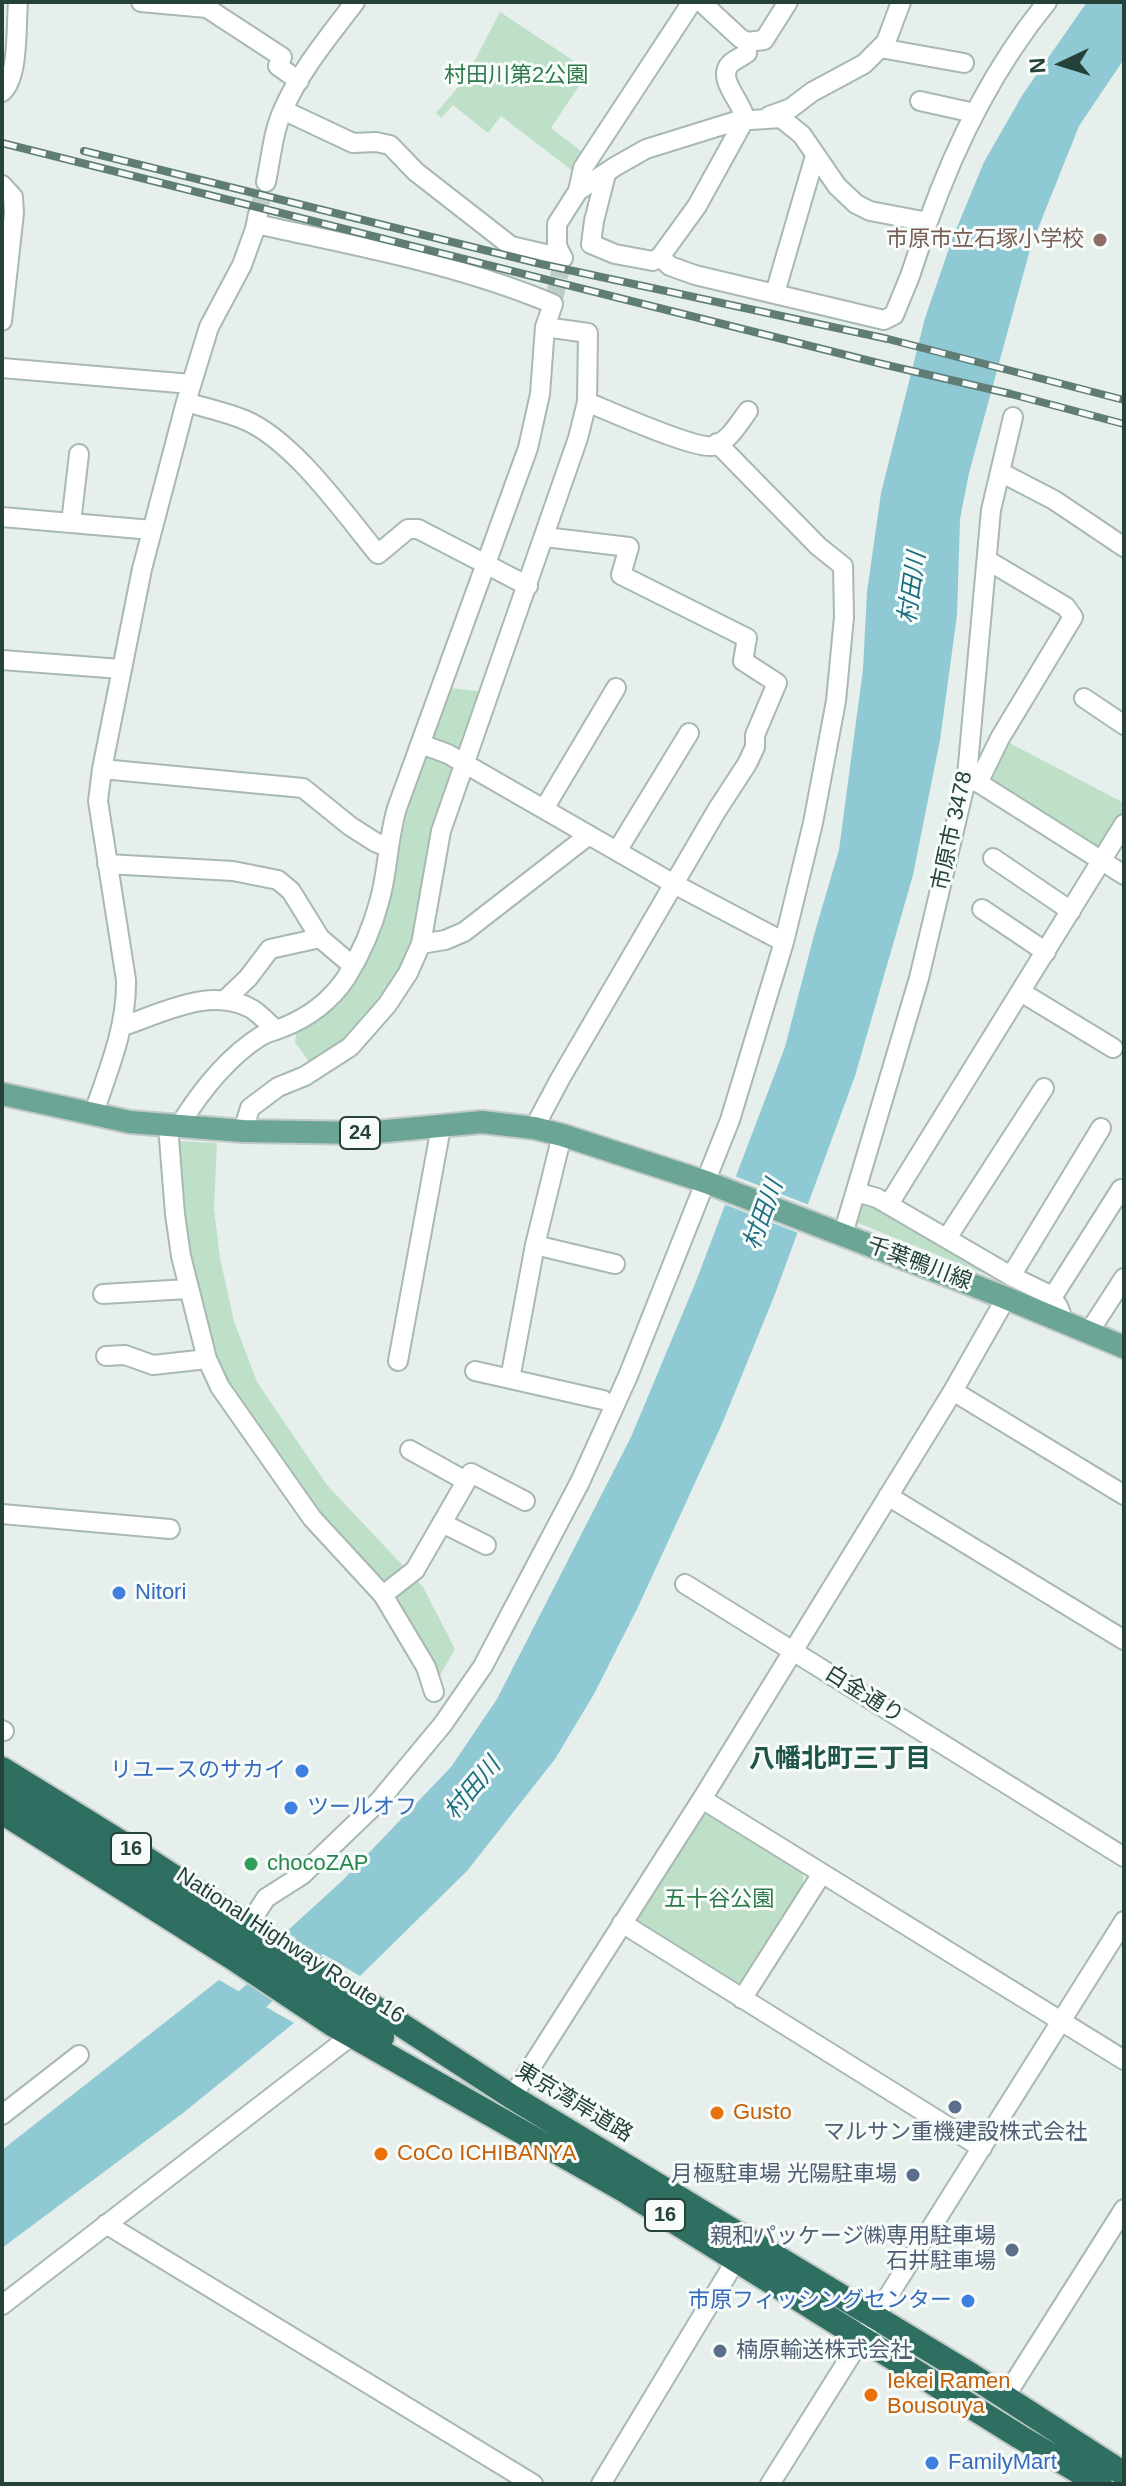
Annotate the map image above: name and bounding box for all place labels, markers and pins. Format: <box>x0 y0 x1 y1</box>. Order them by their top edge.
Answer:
place label: 市原市立石塚小学校 <box>886 227 1084 253</box>
marker: 市原市立石塚小学校 <box>1091 231 1109 249</box>
place label: Nitori <box>135 1580 186 1606</box>
marker: Nitori <box>110 1584 128 1602</box>
place label: リユースのサカイ <box>110 1758 286 1784</box>
marker: リユースのサカイ <box>293 1762 311 1780</box>
place label: ツールオフ <box>307 1795 417 1821</box>
marker: ツールオフ <box>282 1799 300 1817</box>
place label: chocoZAP <box>267 1851 368 1877</box>
marker: chocoZAP <box>242 1855 260 1873</box>
marker: マルサン重機建設株式会社 <box>946 2098 964 2116</box>
place label: Gusto <box>733 2100 792 2126</box>
marker: Gusto <box>708 2104 726 2122</box>
place label: マルサン重機建設株式会社 <box>823 2120 1087 2146</box>
place label: CoCo ICHIBANYA <box>397 2141 576 2167</box>
marker: CoCo ICHIBANYA <box>372 2145 390 2163</box>
place label: 月極駐車場 光陽駐車場 <box>671 2162 897 2188</box>
marker: 月極駐車場 光陽駐車場 <box>904 2166 922 2184</box>
place label: 親和パッケージ㈱専用駐車場 石井駐車場 <box>710 2224 996 2276</box>
marker: 親和パッケージ㈱専用駐車場 石井駐車場 <box>1003 2241 1021 2259</box>
place label: 市原フィッシングセンター <box>688 2288 952 2314</box>
marker: 市原フィッシングセンター <box>959 2292 977 2310</box>
place label: 楠原輸送株式会社 <box>736 2338 912 2364</box>
marker: 楠原輸送株式会社 <box>711 2342 729 2360</box>
place label: Iekei Ramen Bousouya <box>887 2369 1011 2420</box>
marker: Iekei Ramen Bousouya <box>862 2386 880 2404</box>
place label: FamilyMart <box>948 2450 1057 2476</box>
marker: FamilyMart <box>923 2454 941 2472</box>

